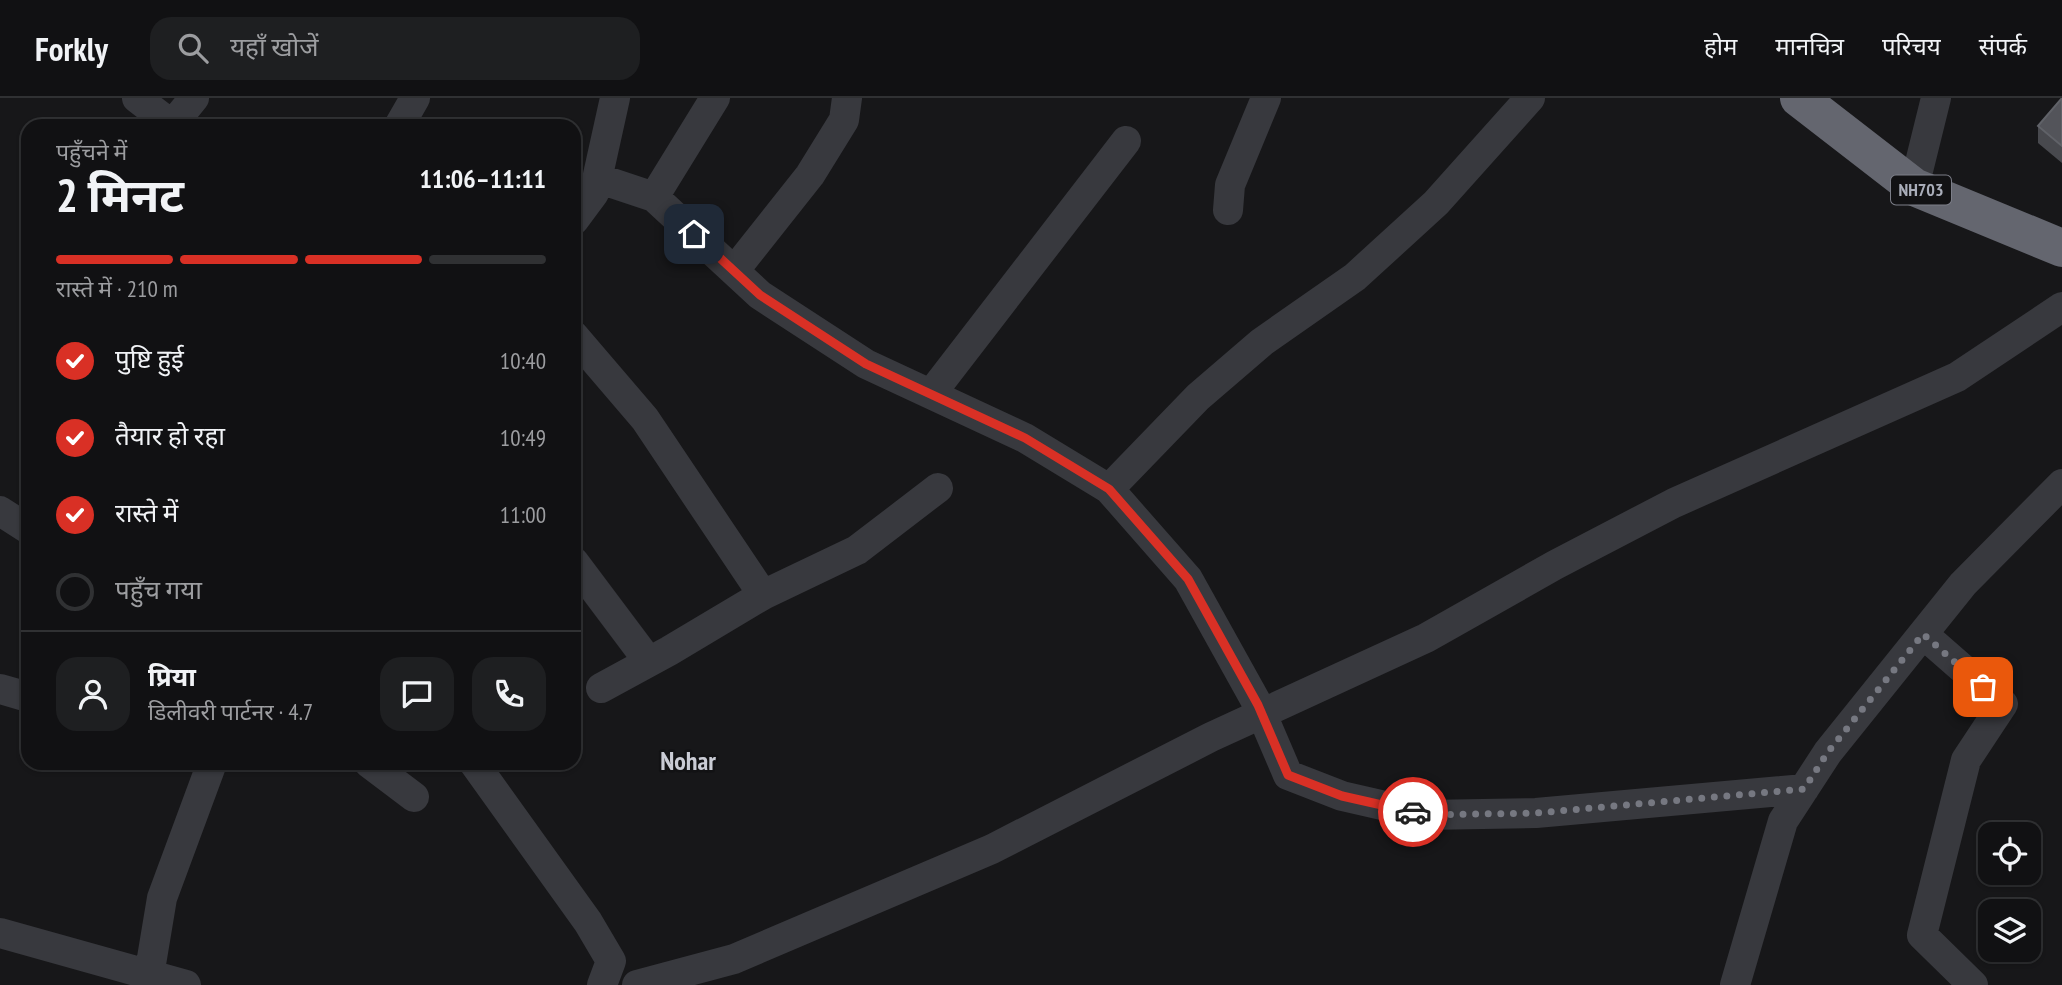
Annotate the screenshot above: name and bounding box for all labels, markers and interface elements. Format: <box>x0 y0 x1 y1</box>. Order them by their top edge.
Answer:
search box <box>150 17 640 80</box>
text: Forkly <box>35 27 108 70</box>
icon: search <box>174 29 212 67</box>
text: यहाँ खोजें <box>230 30 318 63</box>
text: होम <box>1704 31 1737 62</box>
text: मानचित्र <box>1775 31 1844 62</box>
text: परिचय <box>1882 31 1941 62</box>
text: संपर्क <box>1979 31 2027 62</box>
text: पहुँचने में <box>56 137 127 166</box>
text: 11:06–11:11 <box>419 162 546 195</box>
text: 2 मिनट <box>56 165 184 225</box>
road number: NH703 <box>1891 176 1951 204</box>
pin <box>664 204 724 264</box>
icon: home <box>675 215 713 253</box>
text: रास्ते में · 210 m <box>56 274 178 303</box>
icon: check <box>56 342 94 380</box>
text: पुष्टि हुई <box>115 342 184 375</box>
text: 10:40 <box>500 346 546 375</box>
icon: check <box>56 419 94 457</box>
text: तैयार हो रहा <box>115 419 225 452</box>
text: 10:49 <box>500 423 546 452</box>
icon: check <box>56 496 94 534</box>
text: रास्ते में <box>115 496 178 529</box>
text: 11:00 <box>500 500 546 529</box>
text: पहुँच गया <box>115 573 202 606</box>
button: person <box>56 657 130 731</box>
button: chat <box>380 657 454 731</box>
button: phone <box>472 657 546 731</box>
pin <box>1953 657 2013 717</box>
text: प्रिया <box>148 660 196 693</box>
icon: bag <box>1964 668 2002 706</box>
text: डिलीवरी पार्टनर · 4.7 <box>148 697 313 726</box>
district label: Nohar <box>660 744 716 777</box>
courier <box>1378 777 1448 847</box>
icon: car <box>1394 793 1432 831</box>
map controls <box>1978 822 2041 962</box>
button: locate <box>1978 822 2041 885</box>
button: layers <box>1978 899 2041 962</box>

